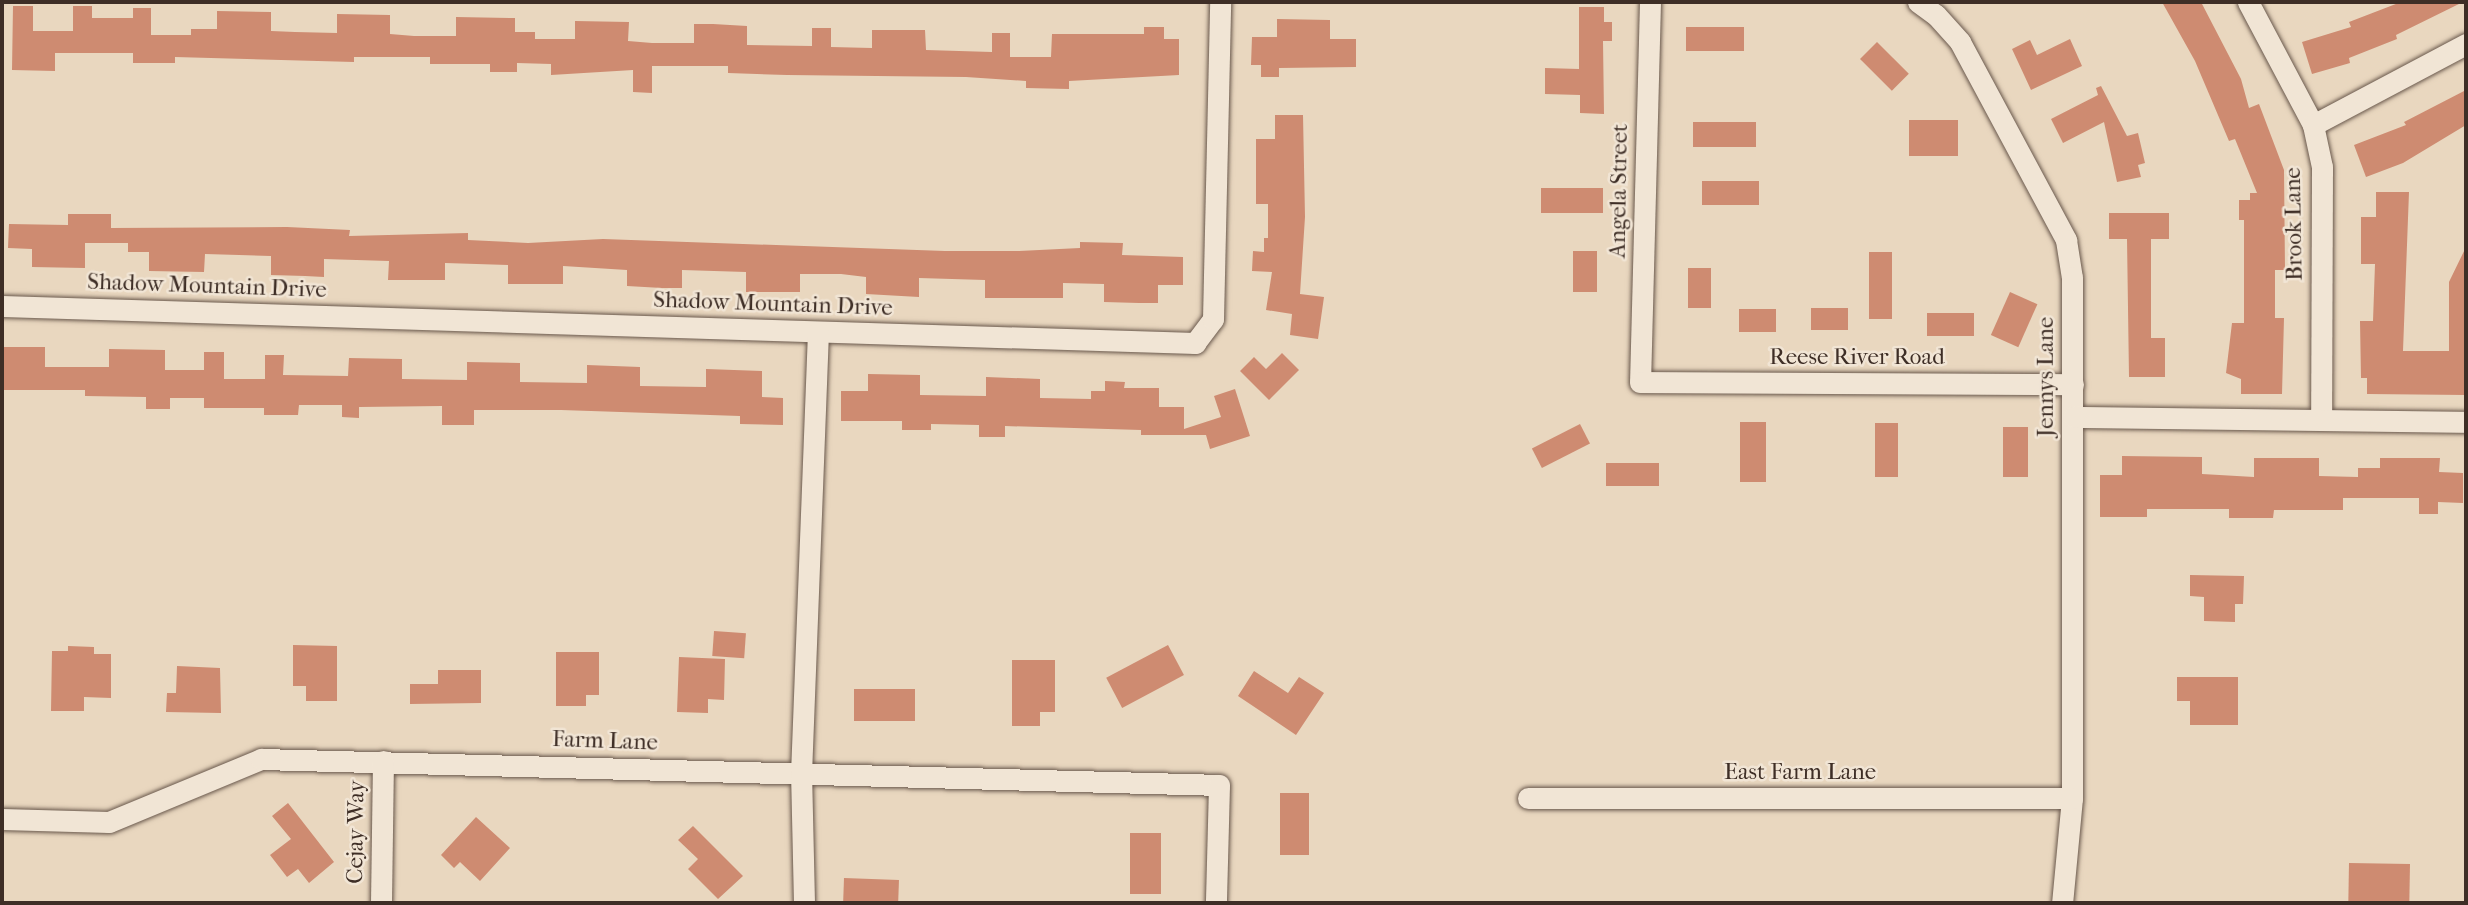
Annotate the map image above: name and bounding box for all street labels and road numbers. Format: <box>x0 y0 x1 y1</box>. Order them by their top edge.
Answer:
street label: Angela Street <box>1604 124 1634 258</box>
street label: Brook Lane <box>2279 167 2309 281</box>
street label: Shadow Mountain Drive <box>87 268 327 304</box>
street label: Shadow Mountain Drive <box>653 286 893 322</box>
street label: Jennys Lane <box>2032 317 2060 437</box>
street label: Reese River Road <box>1769 343 1945 371</box>
street label: Farm Lane <box>552 725 658 757</box>
street label: East Farm Lane <box>1724 758 1876 786</box>
street label: Cejay Way <box>341 780 371 884</box>

